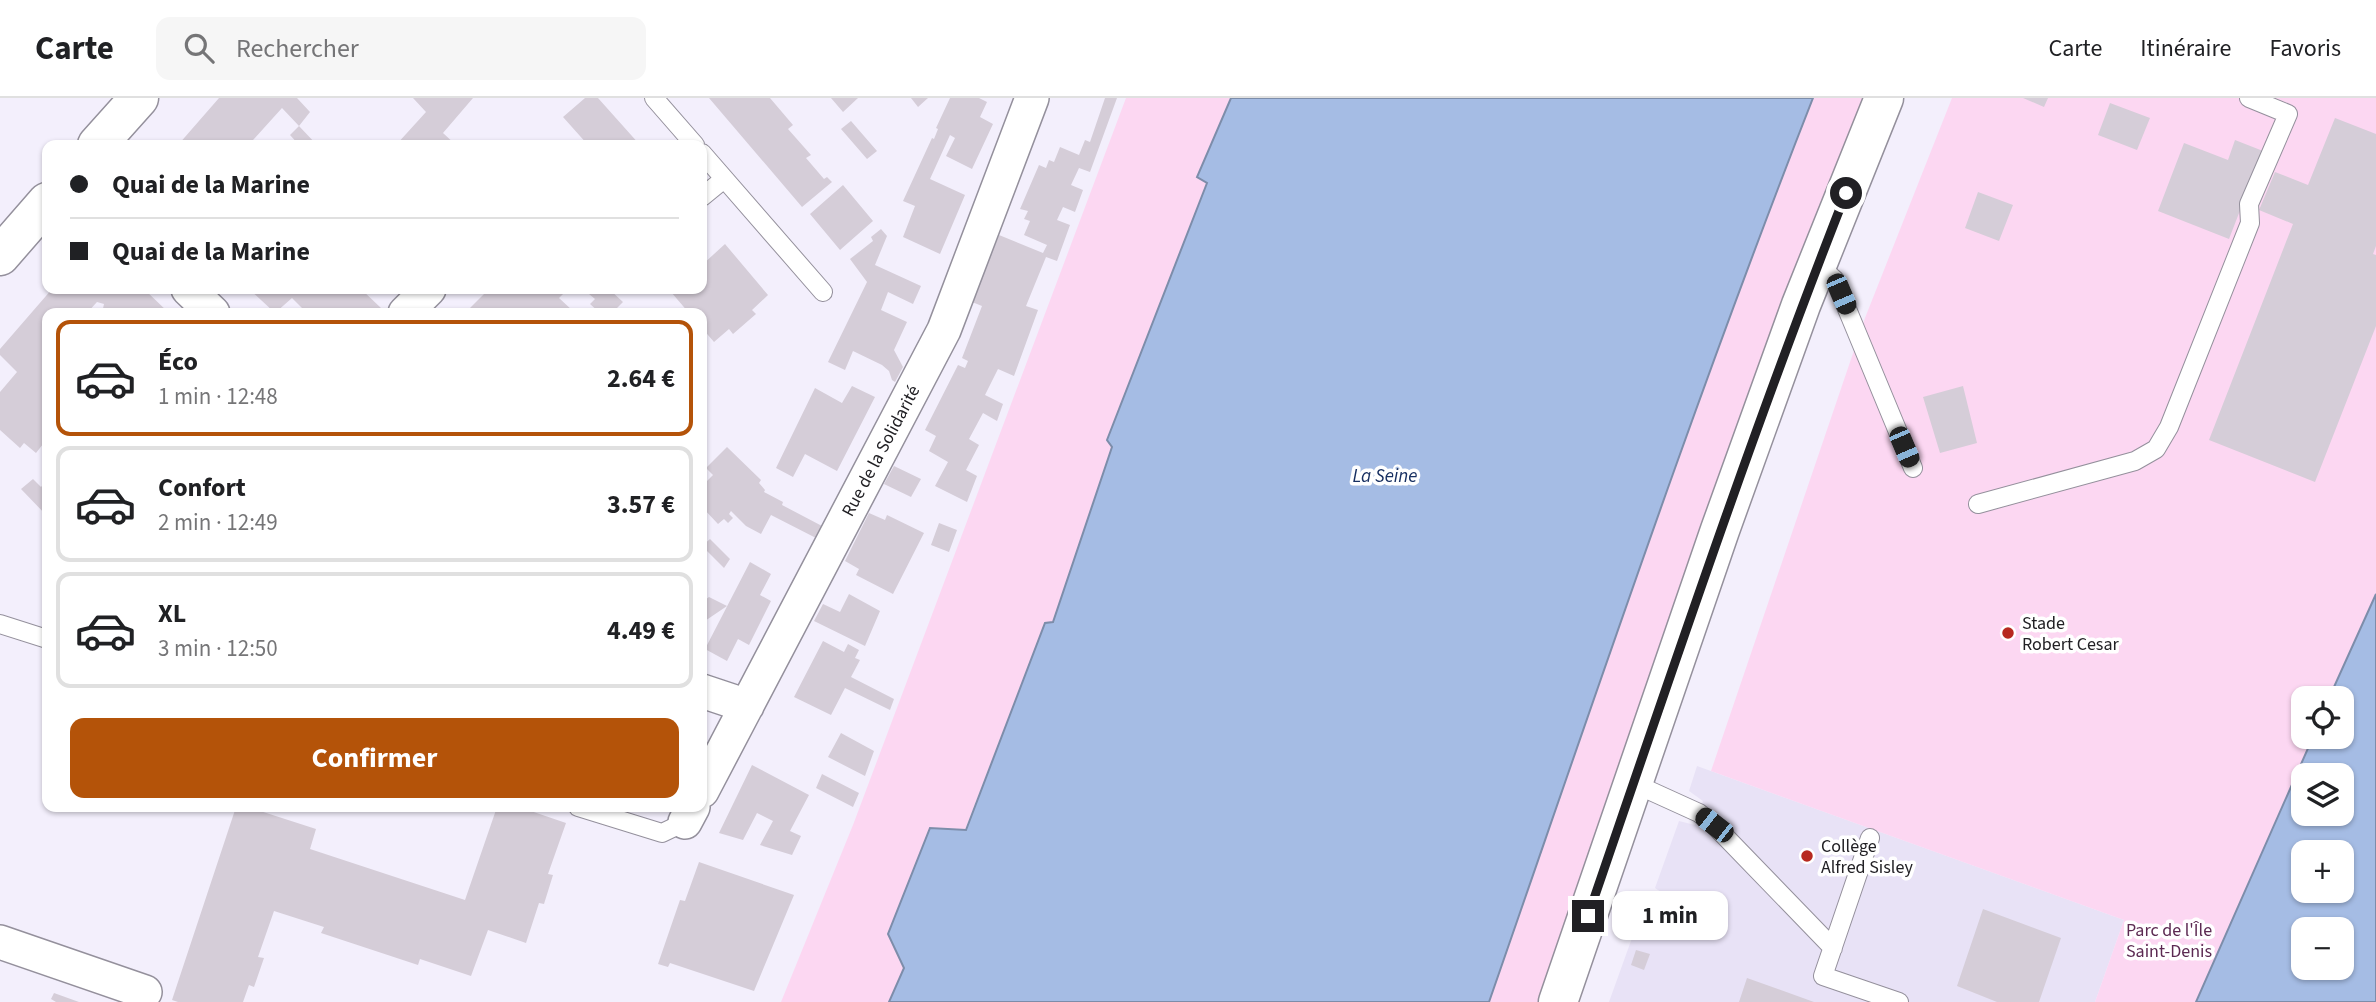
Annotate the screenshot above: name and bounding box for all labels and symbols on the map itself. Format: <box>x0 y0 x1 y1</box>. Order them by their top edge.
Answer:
route start <box>1830 177 1862 209</box>
car <box>1824 271 1859 317</box>
street label: Rue de la Solidarité <box>836 381 926 521</box>
car <box>1887 424 1922 470</box>
water label: La Seine <box>1353 463 1417 490</box>
place label: Stade Robert Cesar <box>2022 611 2119 657</box>
marker: Stade Robert Cesar <box>2000 625 2016 641</box>
car <box>1691 804 1738 846</box>
place label: Collège Alfred Sisley <box>1821 834 1913 880</box>
marker: Collège Alfred Sisley <box>1799 848 1815 864</box>
callout: 1 min <box>1612 892 1728 940</box>
route end <box>1572 900 1604 932</box>
park label: Parc de l'Île Saint-Denis <box>2126 918 2212 964</box>

